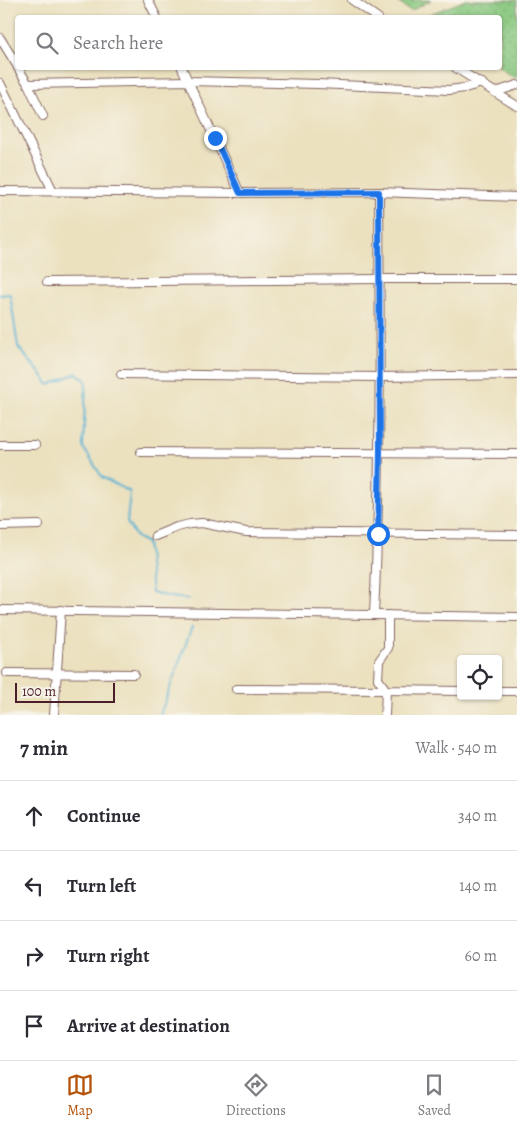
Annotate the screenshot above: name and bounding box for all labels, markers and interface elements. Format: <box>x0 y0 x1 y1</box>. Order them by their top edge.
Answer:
search box <box>15 15 502 70</box>
icon: search <box>33 29 61 57</box>
text: Search here <box>73 30 163 56</box>
route end <box>204 127 227 150</box>
route start <box>367 523 390 546</box>
map controls <box>457 655 502 700</box>
button: locate <box>457 655 502 700</box>
scale bar <box>15 680 115 703</box>
text: 100 m <box>22 682 56 701</box>
text: 7 min <box>20 734 68 762</box>
text: Walk · 540 m <box>415 737 497 759</box>
icon: ahead <box>20 802 48 830</box>
text: Continue <box>67 803 141 829</box>
text: 340 m <box>458 805 497 827</box>
icon: left <box>20 872 48 900</box>
text: Turn left <box>67 873 136 899</box>
text: 140 m <box>459 875 497 897</box>
icon: right <box>20 942 48 970</box>
text: Turn right <box>67 943 149 969</box>
text: 60 m <box>465 945 497 967</box>
icon: arrive <box>20 1012 48 1040</box>
text: Arrive at destination <box>67 1013 230 1039</box>
tab: Map <box>66 1071 94 1120</box>
tab: Directions <box>226 1071 286 1120</box>
tab: Saved <box>418 1071 451 1120</box>

